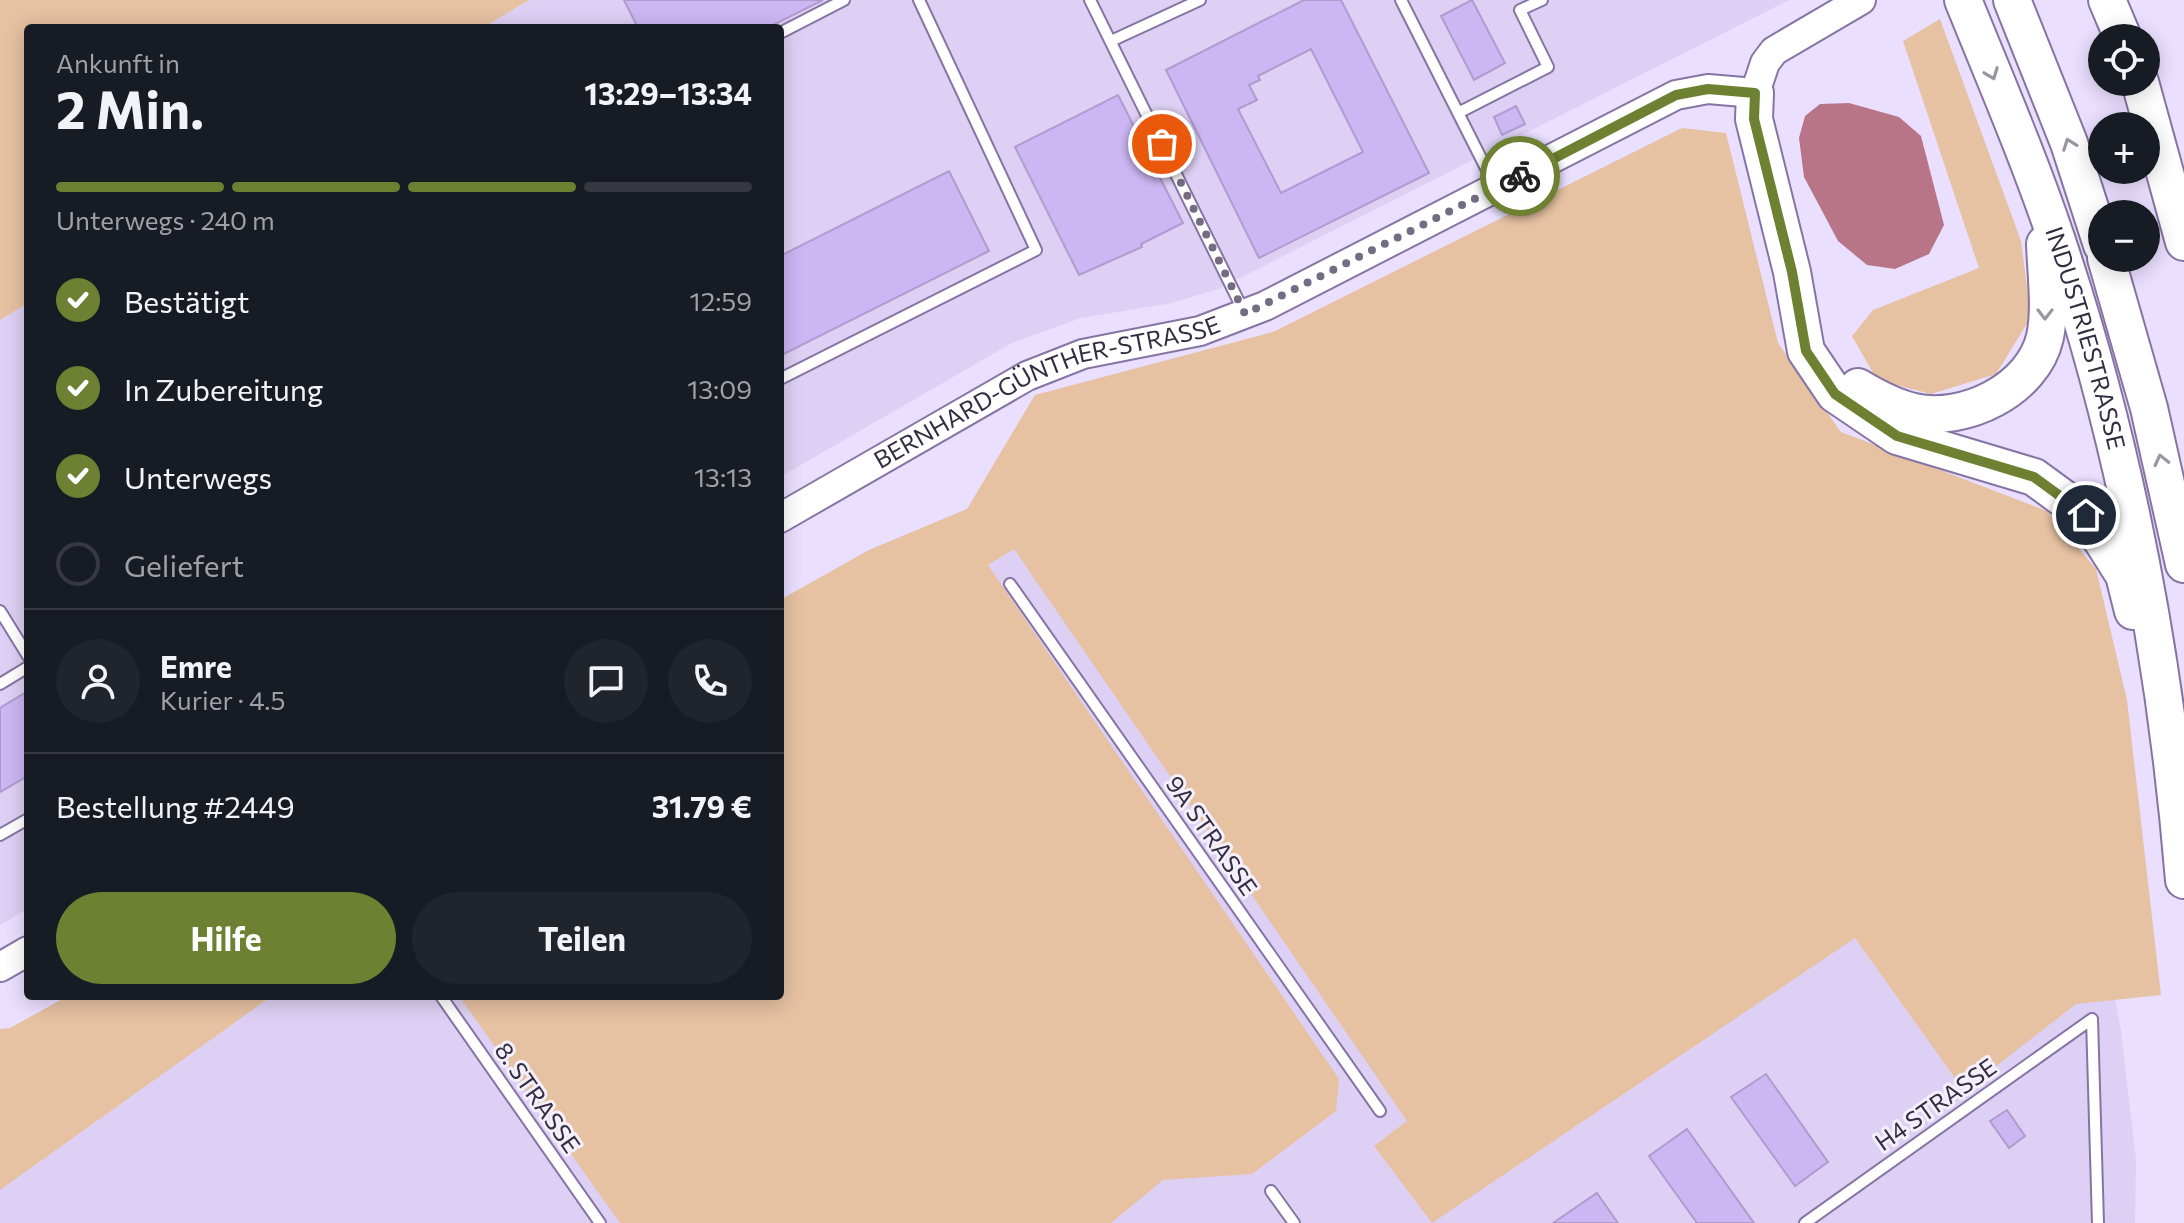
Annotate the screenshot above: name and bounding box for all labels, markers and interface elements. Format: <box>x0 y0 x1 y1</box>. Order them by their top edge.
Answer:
map controls <box>2088 24 2160 272</box>
button: locate <box>2088 24 2160 96</box>
text: Ankunft in <box>56 47 180 78</box>
one-way arrow <box>1982 66 1999 80</box>
text: 13:29–13:34 <box>584 74 752 111</box>
text: 2 Min. <box>56 76 204 140</box>
pin <box>1128 110 1196 178</box>
button: + <box>2088 112 2160 184</box>
icon: bag <box>1140 122 1184 166</box>
courier <box>1480 136 1560 216</box>
one-way arrow <box>2063 138 2079 152</box>
icon: bike <box>1498 154 1542 198</box>
button: − <box>2088 200 2160 272</box>
text: Unterwegs · 240 m <box>56 204 275 235</box>
street label: INDUSTRIESTRASSE <box>2040 223 2132 452</box>
icon: check <box>56 278 100 322</box>
text: Bestätigt <box>124 282 249 319</box>
text: 12:59 <box>690 285 752 316</box>
one-way arrow <box>2036 308 2054 321</box>
street label: BERNHARD-GÜNTHER-STRASSE <box>868 309 1224 474</box>
icon: check <box>56 366 100 410</box>
text: In Zubereitung <box>124 370 323 407</box>
text: 13:09 <box>687 373 752 404</box>
icon: check <box>56 454 100 498</box>
one-way arrow <box>2154 454 2171 467</box>
text: Unterwegs <box>124 458 272 495</box>
text: 13:13 <box>694 461 752 492</box>
pin <box>2052 481 2120 549</box>
icon: home <box>2064 493 2108 537</box>
text: Geliefert <box>124 546 244 583</box>
button: person <box>56 639 140 723</box>
button: chat <box>564 639 648 723</box>
button: phone <box>668 639 752 723</box>
text: Emre <box>160 647 232 684</box>
text: Kurier · 4.5 <box>160 684 285 715</box>
street label: 9A STRASSE <box>1160 770 1264 901</box>
text: Bestellung #2449 <box>56 787 295 824</box>
text: 31.79 € <box>652 787 752 824</box>
button: Hilfe <box>56 892 396 984</box>
button: Teilen <box>412 892 752 984</box>
street label: 8. STRASSE <box>489 1036 587 1158</box>
street label: H4 STRASSE <box>1869 1051 2001 1156</box>

